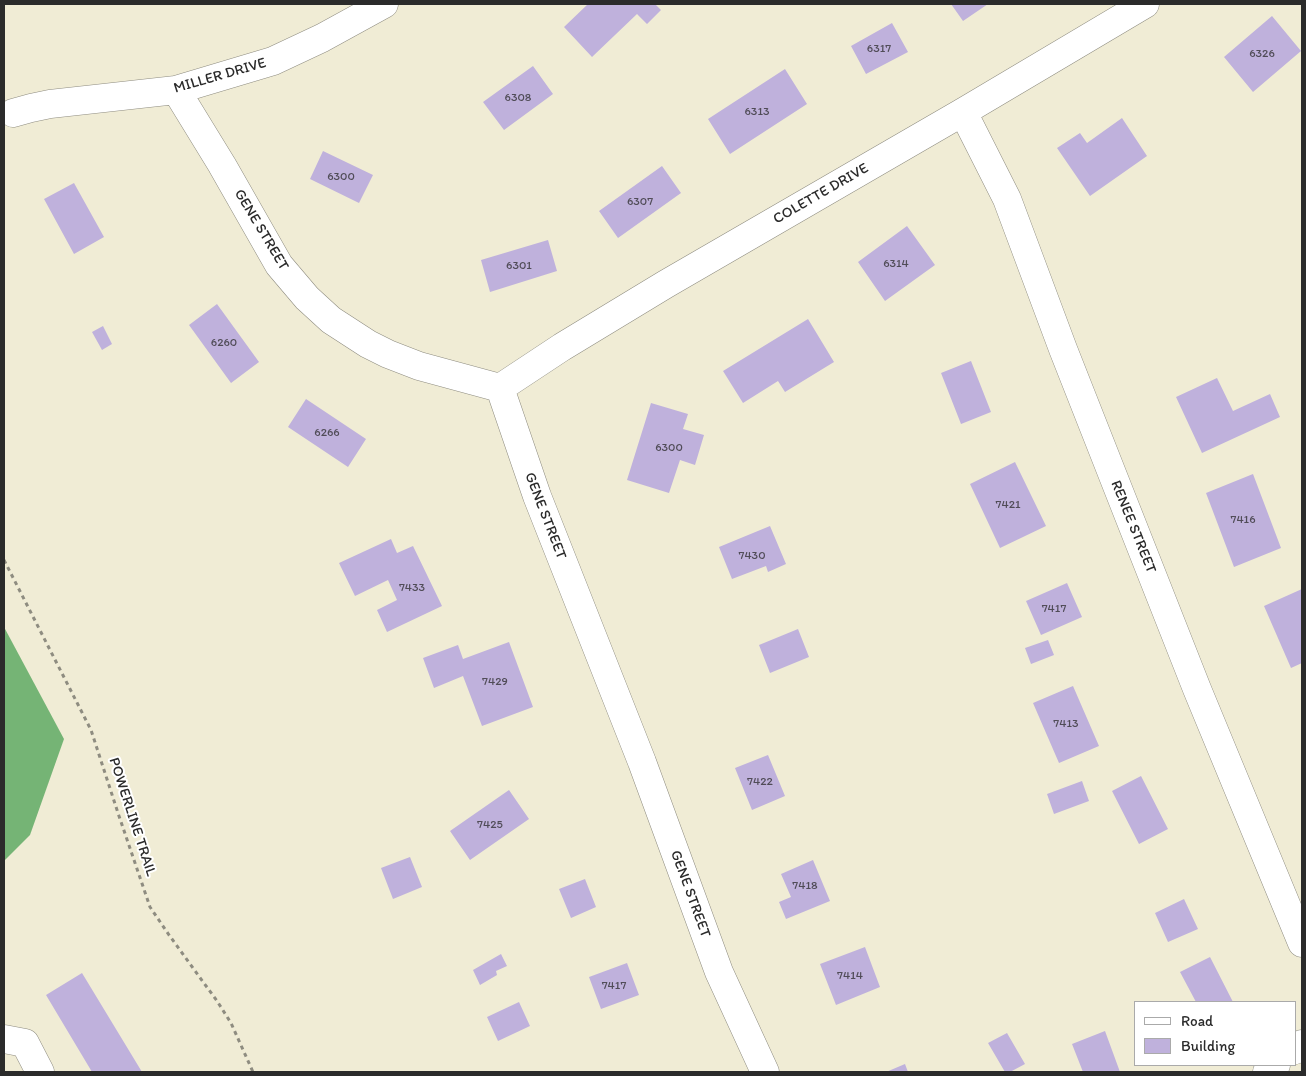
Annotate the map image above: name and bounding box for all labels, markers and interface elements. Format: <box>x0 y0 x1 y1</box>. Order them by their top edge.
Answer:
house number: 6317 <box>867 42 891 56</box>
house number: 6326 <box>1249 47 1275 61</box>
street label: MILLER DRIVE <box>172 54 268 98</box>
house number: 6308 <box>505 91 531 105</box>
house number: 6313 <box>745 105 769 119</box>
street label: COLETTE DRIVE <box>770 159 872 229</box>
house number: 6300 <box>327 170 355 184</box>
street label: GENE STREET <box>230 186 292 274</box>
house number: 6307 <box>627 195 653 209</box>
house number: 6314 <box>883 257 909 271</box>
house number: 6301 <box>506 259 532 273</box>
house number: 6260 <box>211 336 237 350</box>
house number: 6266 <box>314 426 340 440</box>
house number: 6300 <box>655 441 683 455</box>
street label: GENE STREET <box>520 470 570 562</box>
street label: RENEE STREET <box>1106 478 1160 576</box>
house number: 7421 <box>995 498 1021 512</box>
house number: 7416 <box>1230 513 1256 527</box>
house number: 7430 <box>738 549 766 563</box>
house number: 7433 <box>399 581 425 595</box>
house number: 7417 <box>1042 602 1066 616</box>
house number: 7429 <box>482 675 508 689</box>
house number: 7413 <box>1053 717 1079 731</box>
street label: POWERLINE TRAIL <box>104 755 160 879</box>
house number: 7422 <box>747 775 773 789</box>
house number: 7425 <box>477 818 503 832</box>
street label: GENE STREET <box>666 848 714 940</box>
house number: 7418 <box>792 879 818 893</box>
house number: 7414 <box>837 969 863 983</box>
house number: 7417 <box>602 979 626 993</box>
legend <box>1134 1001 1296 1066</box>
text: Road <box>1181 1012 1213 1030</box>
text: Building <box>1181 1037 1235 1055</box>

